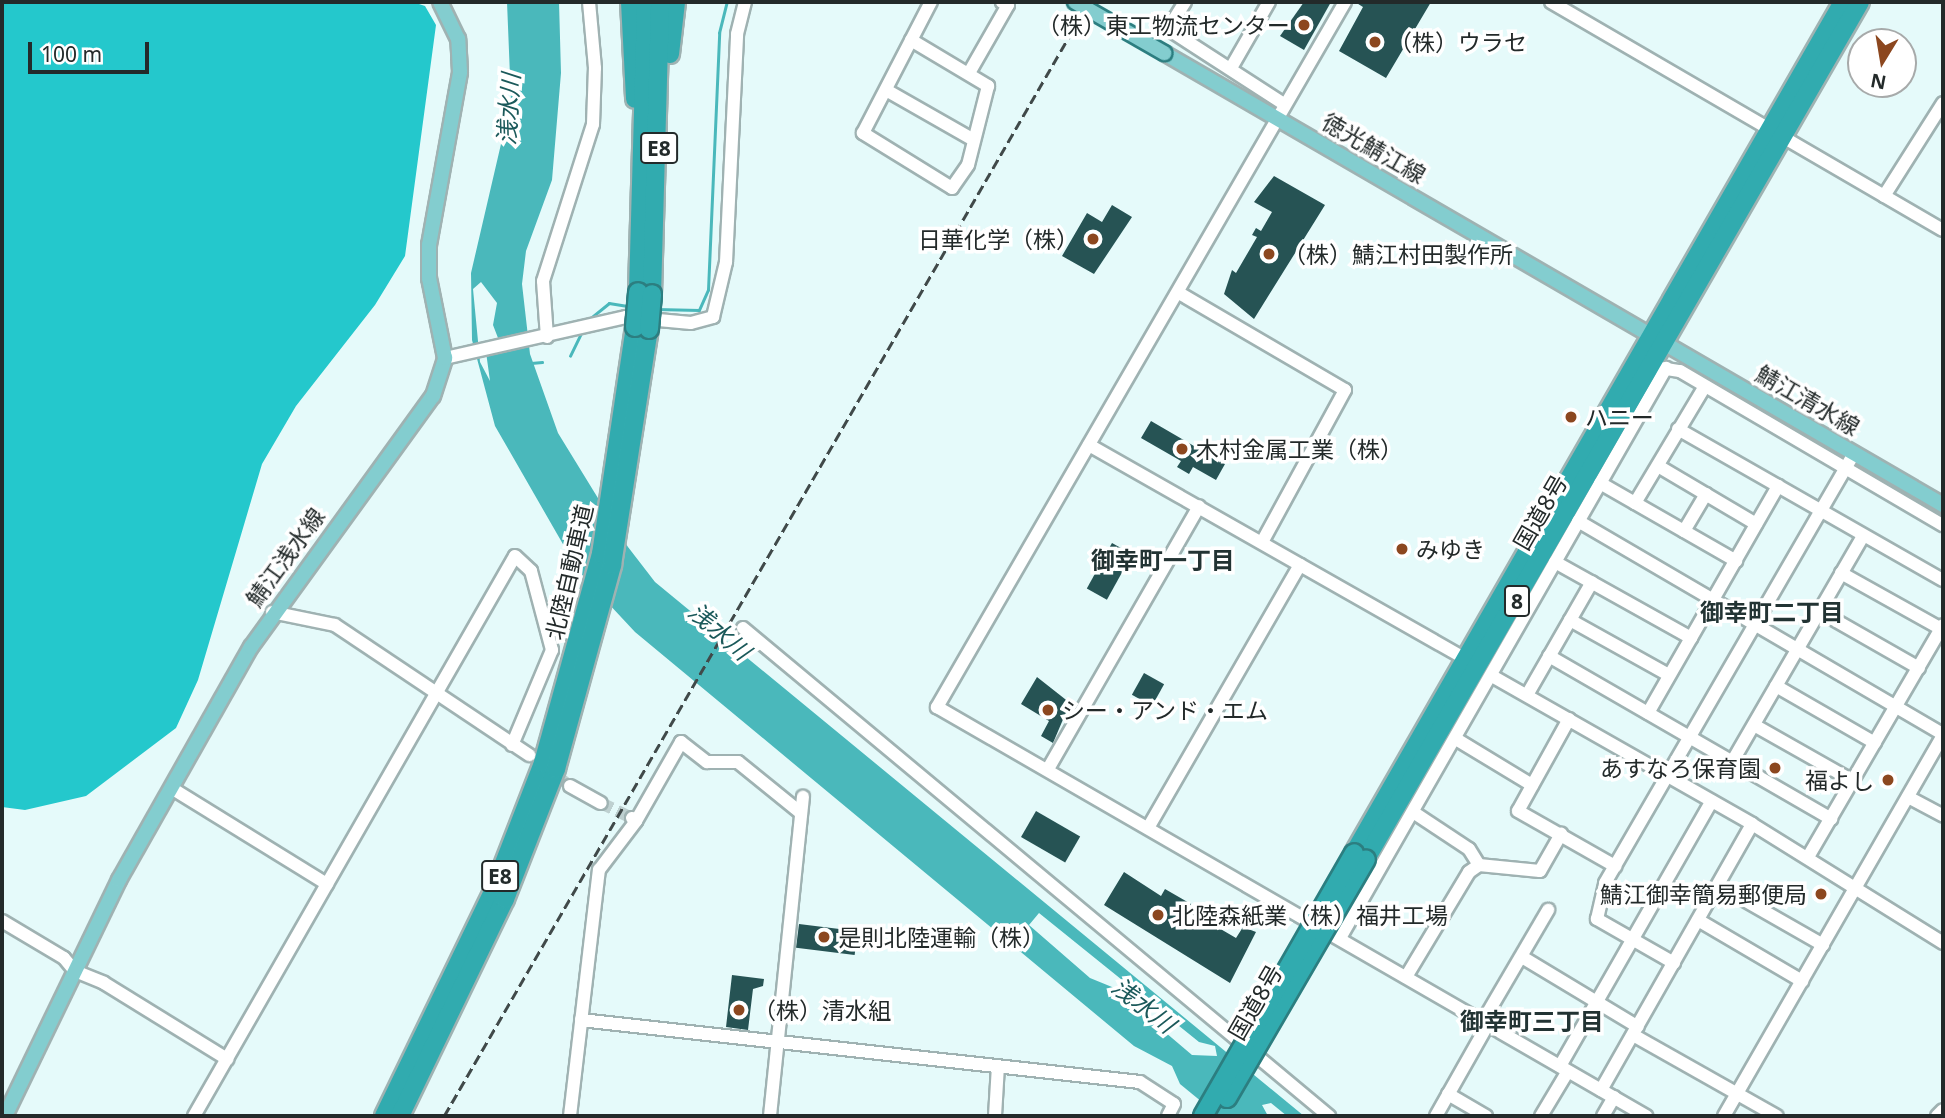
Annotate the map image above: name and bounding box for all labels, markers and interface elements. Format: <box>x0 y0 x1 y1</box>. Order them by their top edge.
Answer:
place label: （株）東工物流センター <box>1037 11 1290 39</box>
marker: （株）東工物流センター <box>1296 17 1312 33</box>
scale bar <box>32 28 152 72</box>
place label: （株）ウラセ <box>1389 28 1527 56</box>
north arrow <box>1847 28 1917 98</box>
marker: （株）ウラセ <box>1367 34 1383 50</box>
text: 100 m <box>41 40 102 68</box>
text: N <box>1868 67 1888 96</box>
water label: 浅水川 <box>491 72 525 146</box>
street label: 徳光鯖江線 <box>1317 107 1431 189</box>
road number: E8 <box>640 130 678 166</box>
place label: 日華化学（株） <box>918 225 1079 253</box>
marker: 日華化学（株） <box>1085 231 1101 247</box>
place label: （株）鯖江村田製作所 <box>1283 240 1513 268</box>
marker: （株）鯖江村田製作所 <box>1261 246 1277 262</box>
street label: 鯖江清水線 <box>1751 359 1865 441</box>
place label: ハニー <box>1585 403 1654 431</box>
marker: ハニー <box>1563 409 1579 425</box>
place label: 木村金属工業（株） <box>1196 435 1403 463</box>
marker: 木村金属工業（株） <box>1174 441 1190 457</box>
street label: 国道8号 <box>1508 470 1572 554</box>
street label: 鯖江浅水線 <box>240 502 330 612</box>
street label: 北陸自動車道 <box>540 502 598 642</box>
place label: みゆき <box>1416 535 1485 563</box>
marker: みゆき <box>1394 541 1410 557</box>
district label: 御幸町一丁目 <box>1091 546 1235 574</box>
road number: 8 <box>1503 584 1531 618</box>
water label: 浅水川 <box>683 597 757 665</box>
district label: 御幸町二丁目 <box>1700 598 1844 626</box>
place label: シー・アンド・エム <box>1062 696 1269 724</box>
marker: シー・アンド・エム <box>1040 702 1056 718</box>
place label: あすなろ保育園 <box>1600 754 1761 782</box>
marker: あすなろ保育園 <box>1767 760 1783 776</box>
place label: 福よし <box>1805 766 1874 794</box>
marker: 福よし <box>1880 772 1896 788</box>
road number: E8 <box>481 858 519 894</box>
place label: 鯖江御幸簡易郵便局 <box>1600 880 1807 908</box>
marker: 鯖江御幸簡易郵便局 <box>1813 886 1829 902</box>
place label: 北陸森紙業（株）福井工場 <box>1172 901 1448 929</box>
marker: 北陸森紙業（株）福井工場 <box>1150 907 1166 923</box>
place label: 是則北陸運輸（株） <box>838 923 1045 951</box>
marker: 是則北陸運輸（株） <box>816 929 832 945</box>
street label: 国道8号 <box>1223 960 1287 1044</box>
water label: 浅水川 <box>1107 971 1181 1039</box>
place label: （株）清水組 <box>753 996 891 1024</box>
marker: （株）清水組 <box>731 1002 747 1018</box>
district label: 御幸町三丁目 <box>1460 1007 1604 1035</box>

